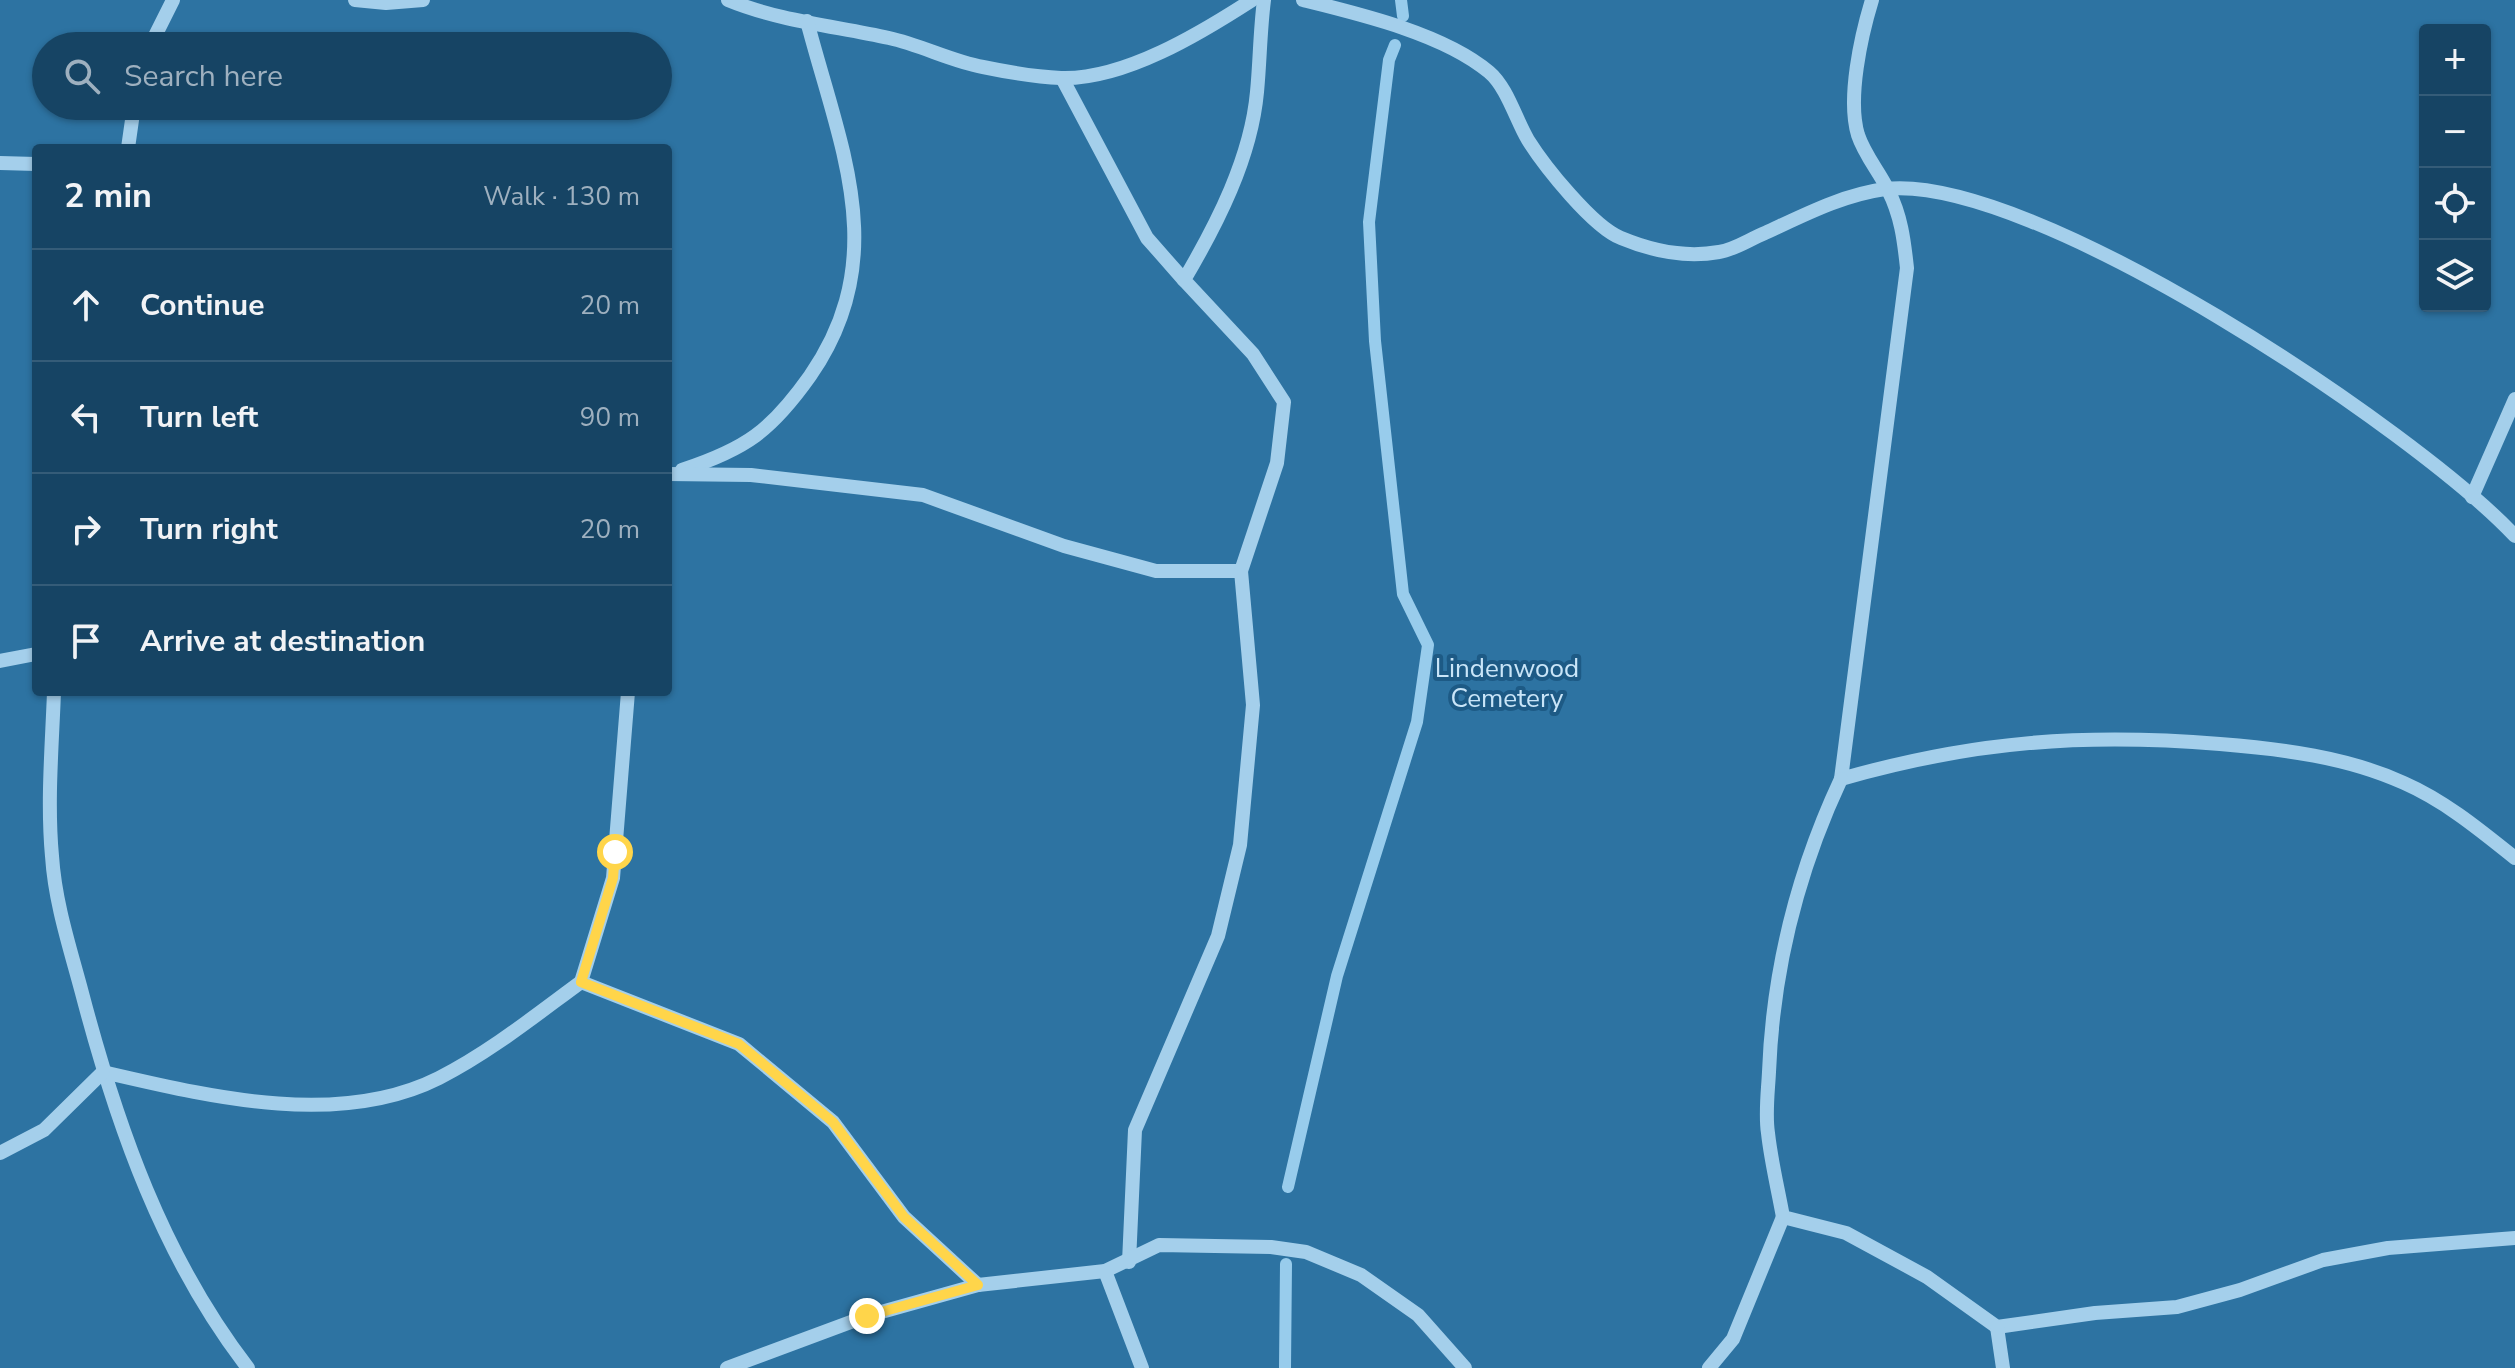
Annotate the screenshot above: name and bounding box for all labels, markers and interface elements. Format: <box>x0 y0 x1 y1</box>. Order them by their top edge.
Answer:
map controls <box>2419 24 2491 312</box>
button: + <box>2419 24 2491 96</box>
search box <box>32 32 672 120</box>
icon: search <box>60 54 104 98</box>
text: Search here <box>124 56 283 97</box>
button: − <box>2419 96 2491 168</box>
button: locate <box>2419 168 2491 240</box>
text: 2 min <box>64 173 152 219</box>
text: Walk · 130 m <box>483 179 640 214</box>
button: layers <box>2419 240 2491 312</box>
icon: ahead <box>64 283 108 327</box>
text: Continue <box>140 285 265 326</box>
text: 20 m <box>580 288 640 323</box>
icon: left <box>64 395 108 439</box>
text: Turn left <box>140 397 258 438</box>
text: 90 m <box>580 400 640 435</box>
icon: right <box>64 507 108 551</box>
text: Turn right <box>140 509 278 550</box>
text: 20 m <box>580 512 640 547</box>
icon: arrive <box>64 619 108 663</box>
text: Arrive at destination <box>140 621 425 662</box>
park label: Lindenwood Cemetery <box>1435 651 1579 716</box>
route start <box>597 834 633 870</box>
route end <box>849 1298 885 1334</box>

